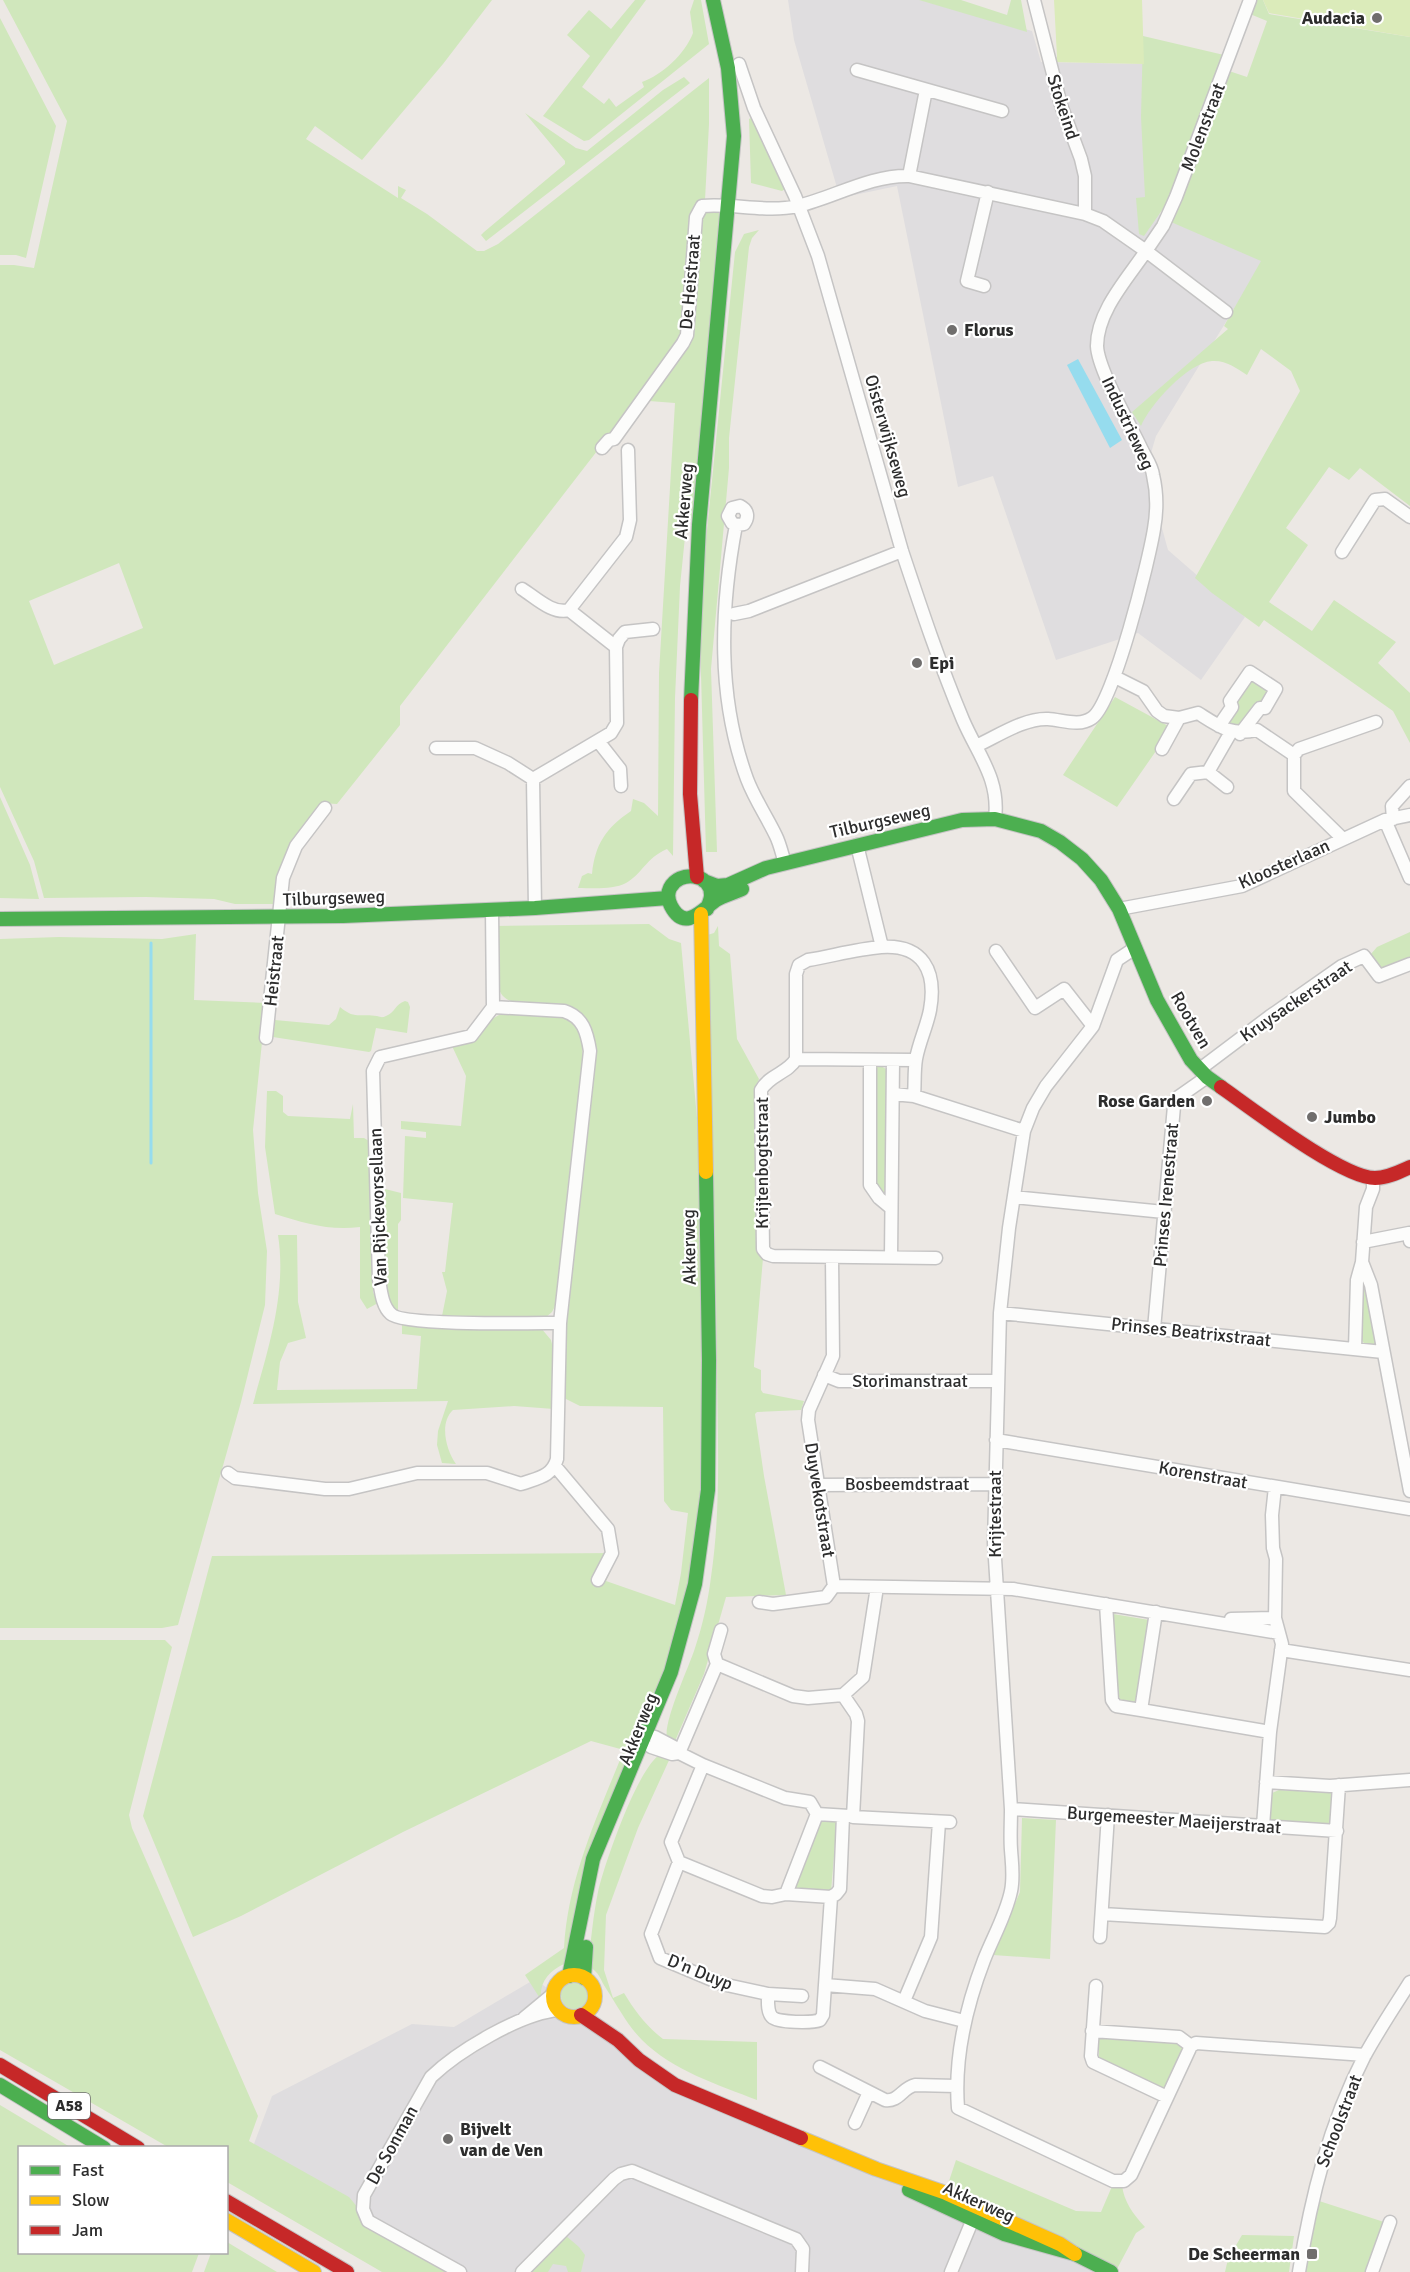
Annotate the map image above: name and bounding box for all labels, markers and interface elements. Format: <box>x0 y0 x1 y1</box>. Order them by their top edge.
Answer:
place label: Audacia <box>1302 7 1365 29</box>
marker: Audacia <box>1370 11 1384 25</box>
street label: Stokeind <box>1042 72 1084 142</box>
street label: Molenstraat <box>1176 80 1230 174</box>
street label: De Heistraat <box>675 233 705 331</box>
place label: Florus <box>964 319 1014 341</box>
marker: Florus <box>945 323 959 337</box>
street label: Oisterwijkseweg <box>860 372 916 500</box>
street label: Industrieweg <box>1097 373 1159 473</box>
street label: Akkerweg <box>670 462 698 540</box>
place label: Epi <box>929 652 954 674</box>
marker: Epi <box>910 656 924 670</box>
street label: Tilburgseweg <box>828 799 932 843</box>
street label: Kloosterlaan <box>1235 834 1333 894</box>
street label: Tilburgseweg <box>283 885 385 911</box>
street label: Heistraat <box>259 935 289 1007</box>
street label: Kruysackerstraat <box>1236 955 1356 1047</box>
street label: Rootven <box>1166 987 1216 1053</box>
place label: Rose Garden <box>1098 1090 1195 1112</box>
marker: Rose Garden <box>1200 1094 1214 1108</box>
street label: Krijtenbogtstraat <box>751 1097 773 1229</box>
place label: Jumbo <box>1324 1106 1376 1128</box>
marker: Jumbo <box>1305 1110 1319 1124</box>
street label: Prinses Irenestraat <box>1149 1122 1183 1268</box>
street label: Van Rijckevorsellaan <box>364 1127 392 1287</box>
street label: Akkerweg <box>677 1209 701 1285</box>
street label: Prinses Beatrixstraat <box>1110 1313 1272 1351</box>
street label: Storimanstraat <box>852 1370 968 1392</box>
street label: Duyvekotstraat <box>800 1441 840 1559</box>
street label: Korenstraat <box>1157 1456 1249 1494</box>
street label: Krijtestraat <box>984 1470 1006 1558</box>
street label: Bosbeemdstraat <box>845 1473 969 1495</box>
street label: Akkerweg <box>614 1690 662 1768</box>
street label: Burgemeester Maeijerstraat <box>1066 1802 1282 1838</box>
street label: D'n Duyp <box>664 1949 736 1995</box>
street label: Schoolstraat <box>1311 2072 1367 2170</box>
road number: A58 <box>48 2093 90 2119</box>
street label: De Sonman <box>361 2102 423 2188</box>
place label: Bijvelt van de Ven <box>459 2118 543 2161</box>
marker: Bijvelt van de Ven <box>441 2132 455 2146</box>
legend <box>18 2146 228 2254</box>
text: Fast <box>72 2159 104 2181</box>
street label: Akkerweg <box>940 2176 1018 2228</box>
text: Slow <box>72 2189 109 2211</box>
text: Jam <box>72 2219 103 2241</box>
place label: De Scheerman <box>1188 2243 1300 2265</box>
marker: De Scheerman <box>1305 2247 1319 2261</box>

